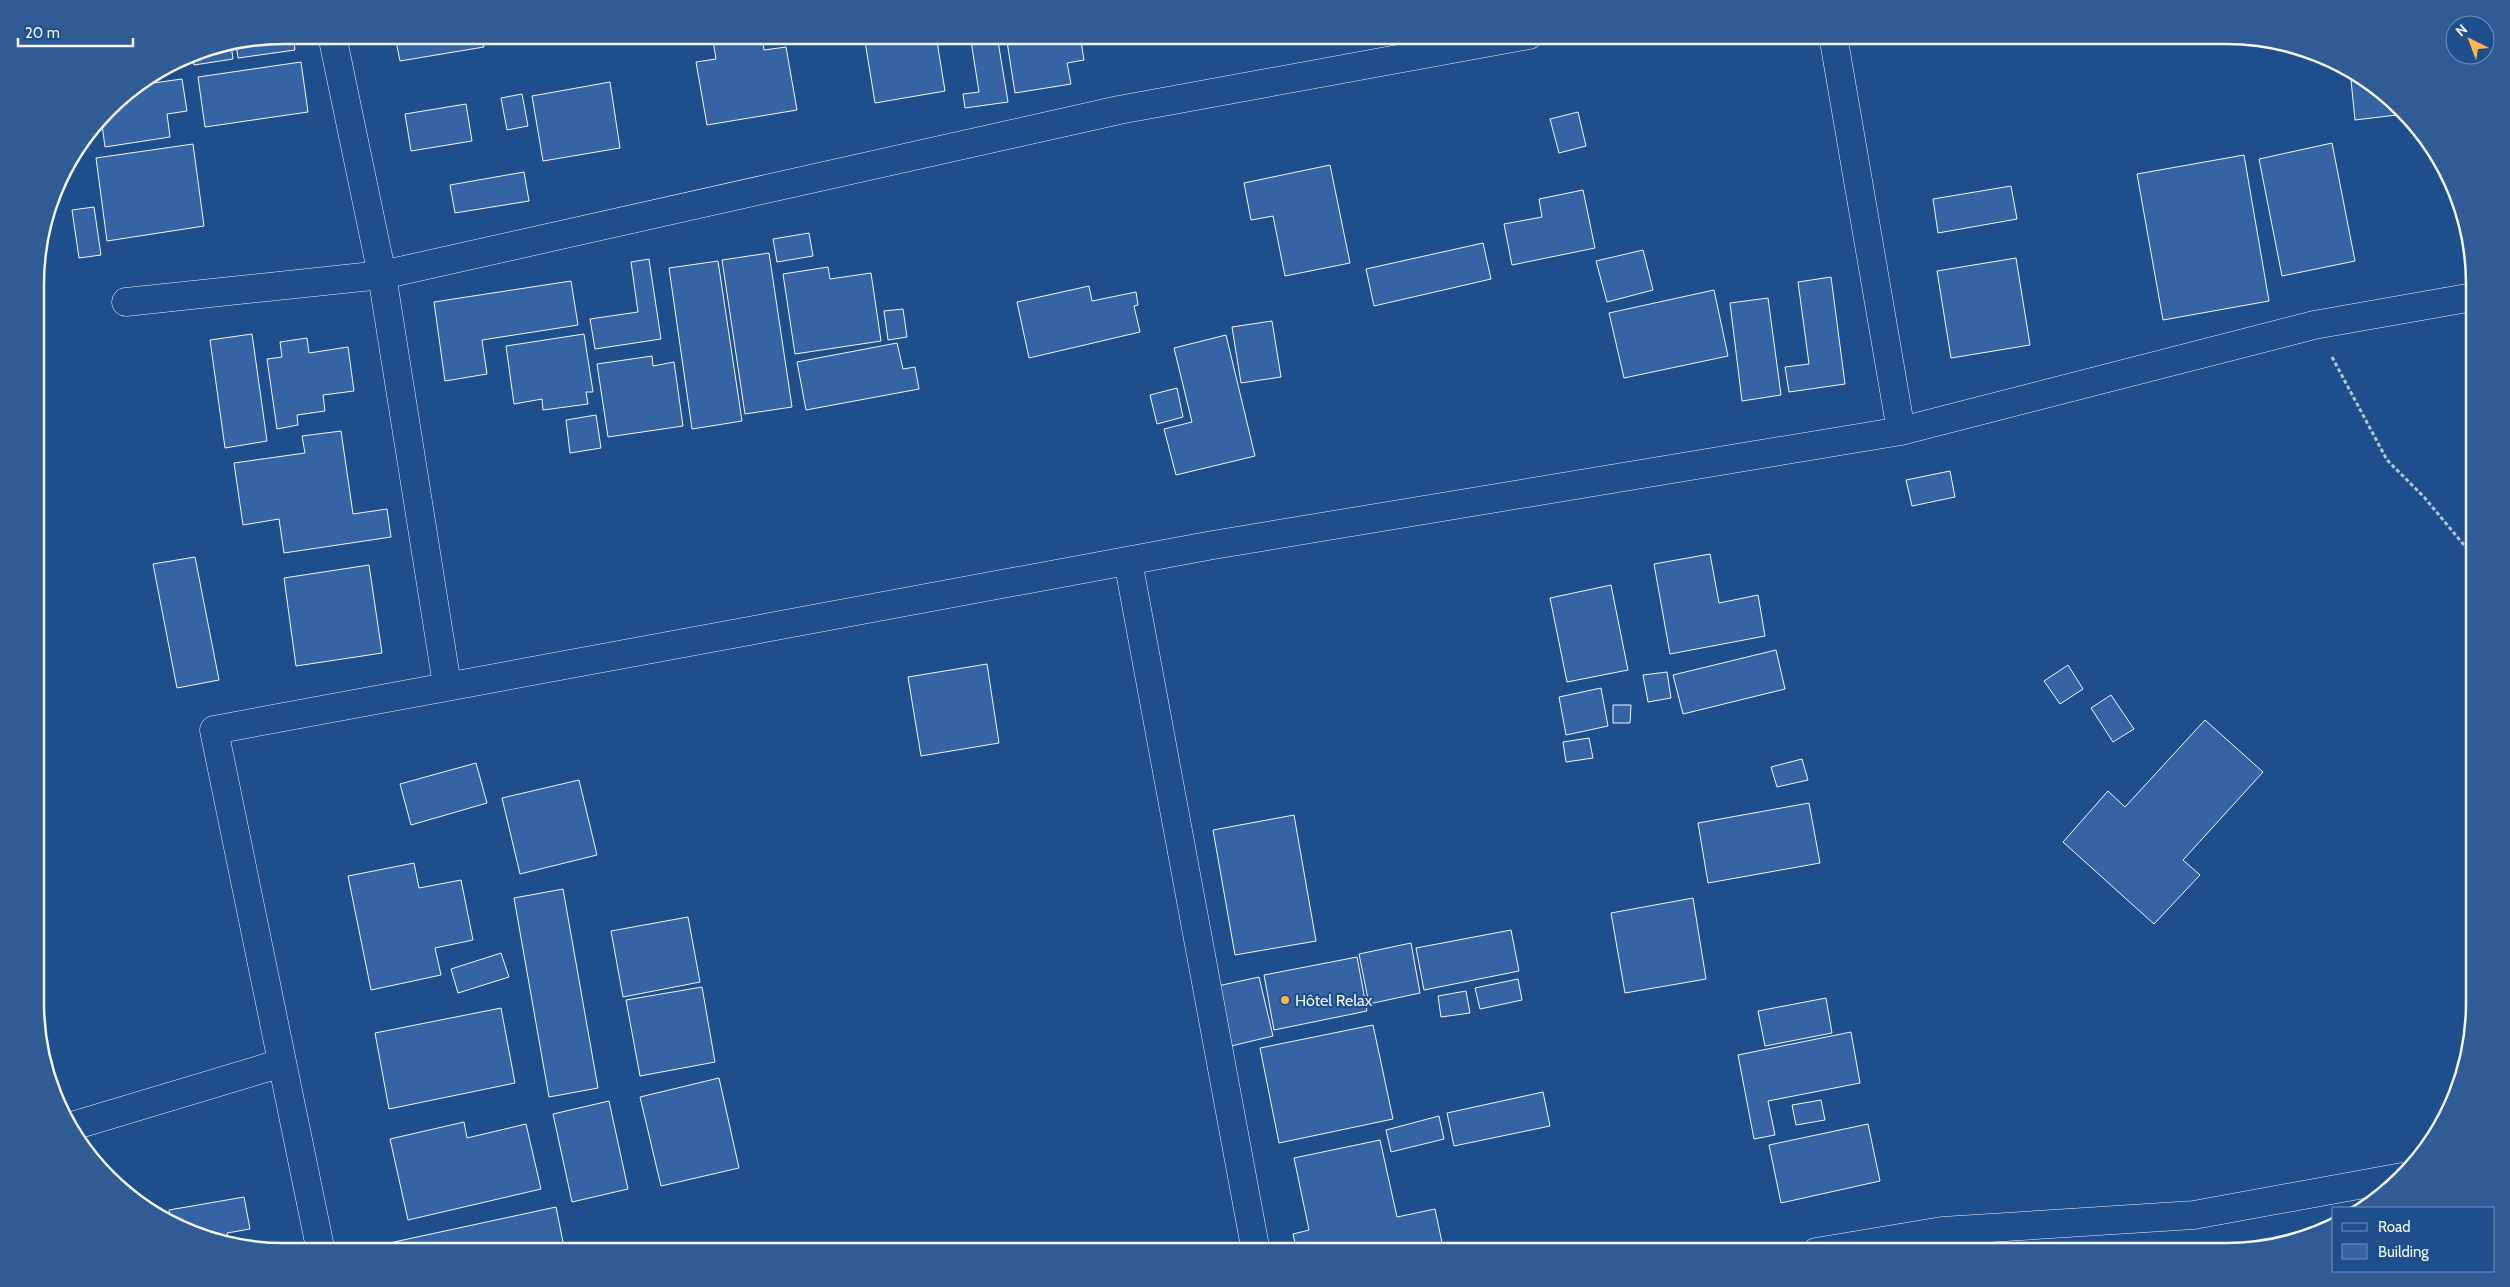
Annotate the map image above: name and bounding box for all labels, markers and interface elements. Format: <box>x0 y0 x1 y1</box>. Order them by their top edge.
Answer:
scale bar <box>18 15 132 47</box>
north arrow <box>2445 15 2495 65</box>
text: N <box>2452 20 2471 40</box>
text: 20 m <box>25 24 60 42</box>
place label: Hôtel Relax <box>1295 991 1373 1010</box>
marker: Hôtel Relax <box>1279 994 1291 1006</box>
legend <box>2332 1207 2495 1272</box>
text: Road <box>2378 1218 2411 1236</box>
text: Building <box>2378 1243 2429 1261</box>

